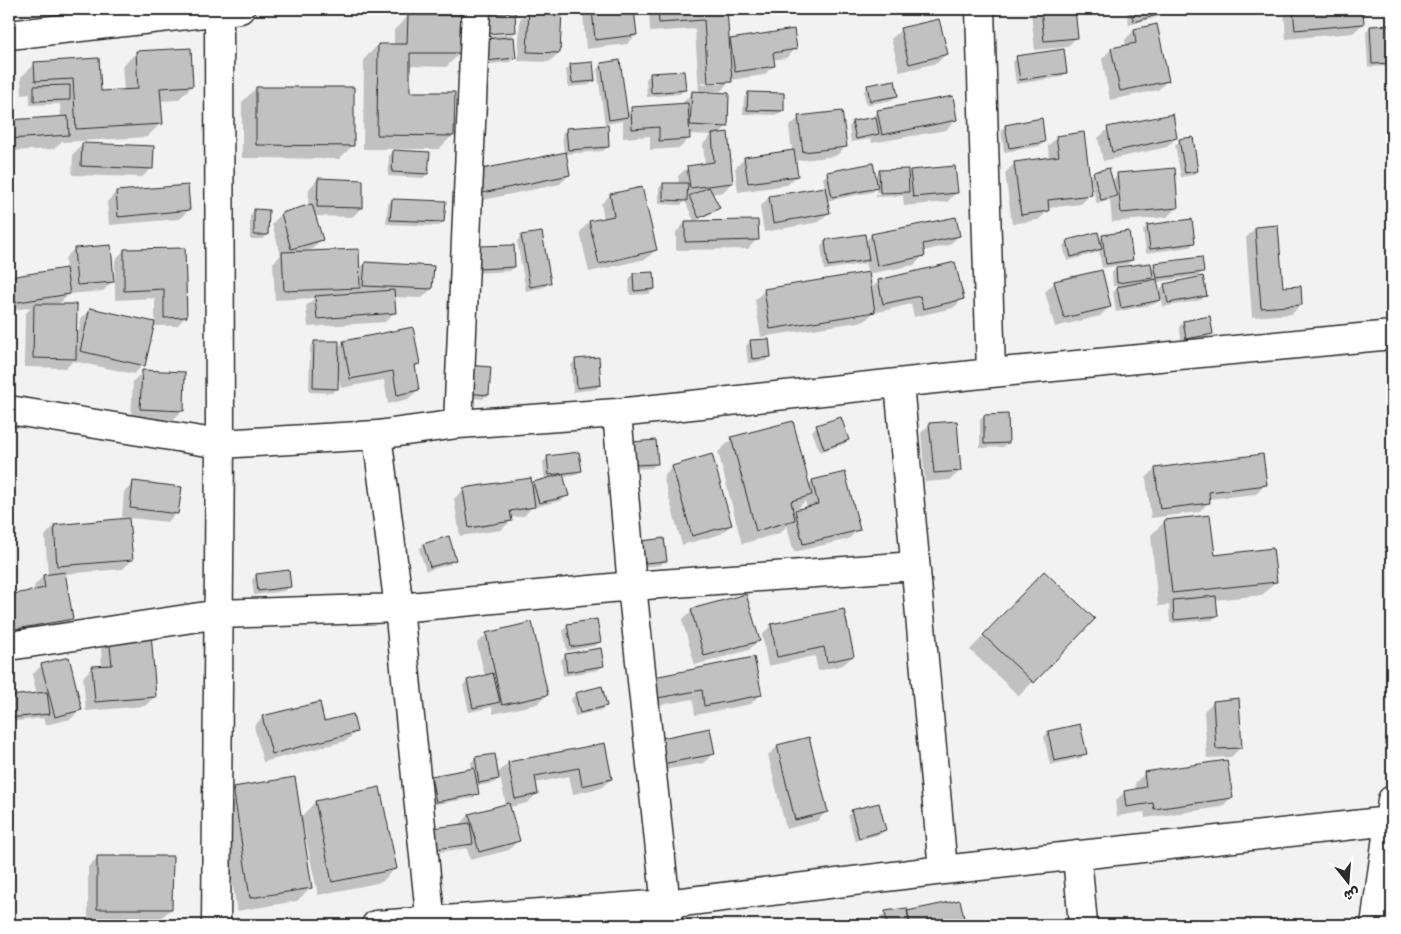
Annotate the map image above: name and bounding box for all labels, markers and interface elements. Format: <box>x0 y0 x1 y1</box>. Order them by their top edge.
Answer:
north arrow <box>1324 856 1374 906</box>
text: ش <box>1341 882 1361 902</box>

